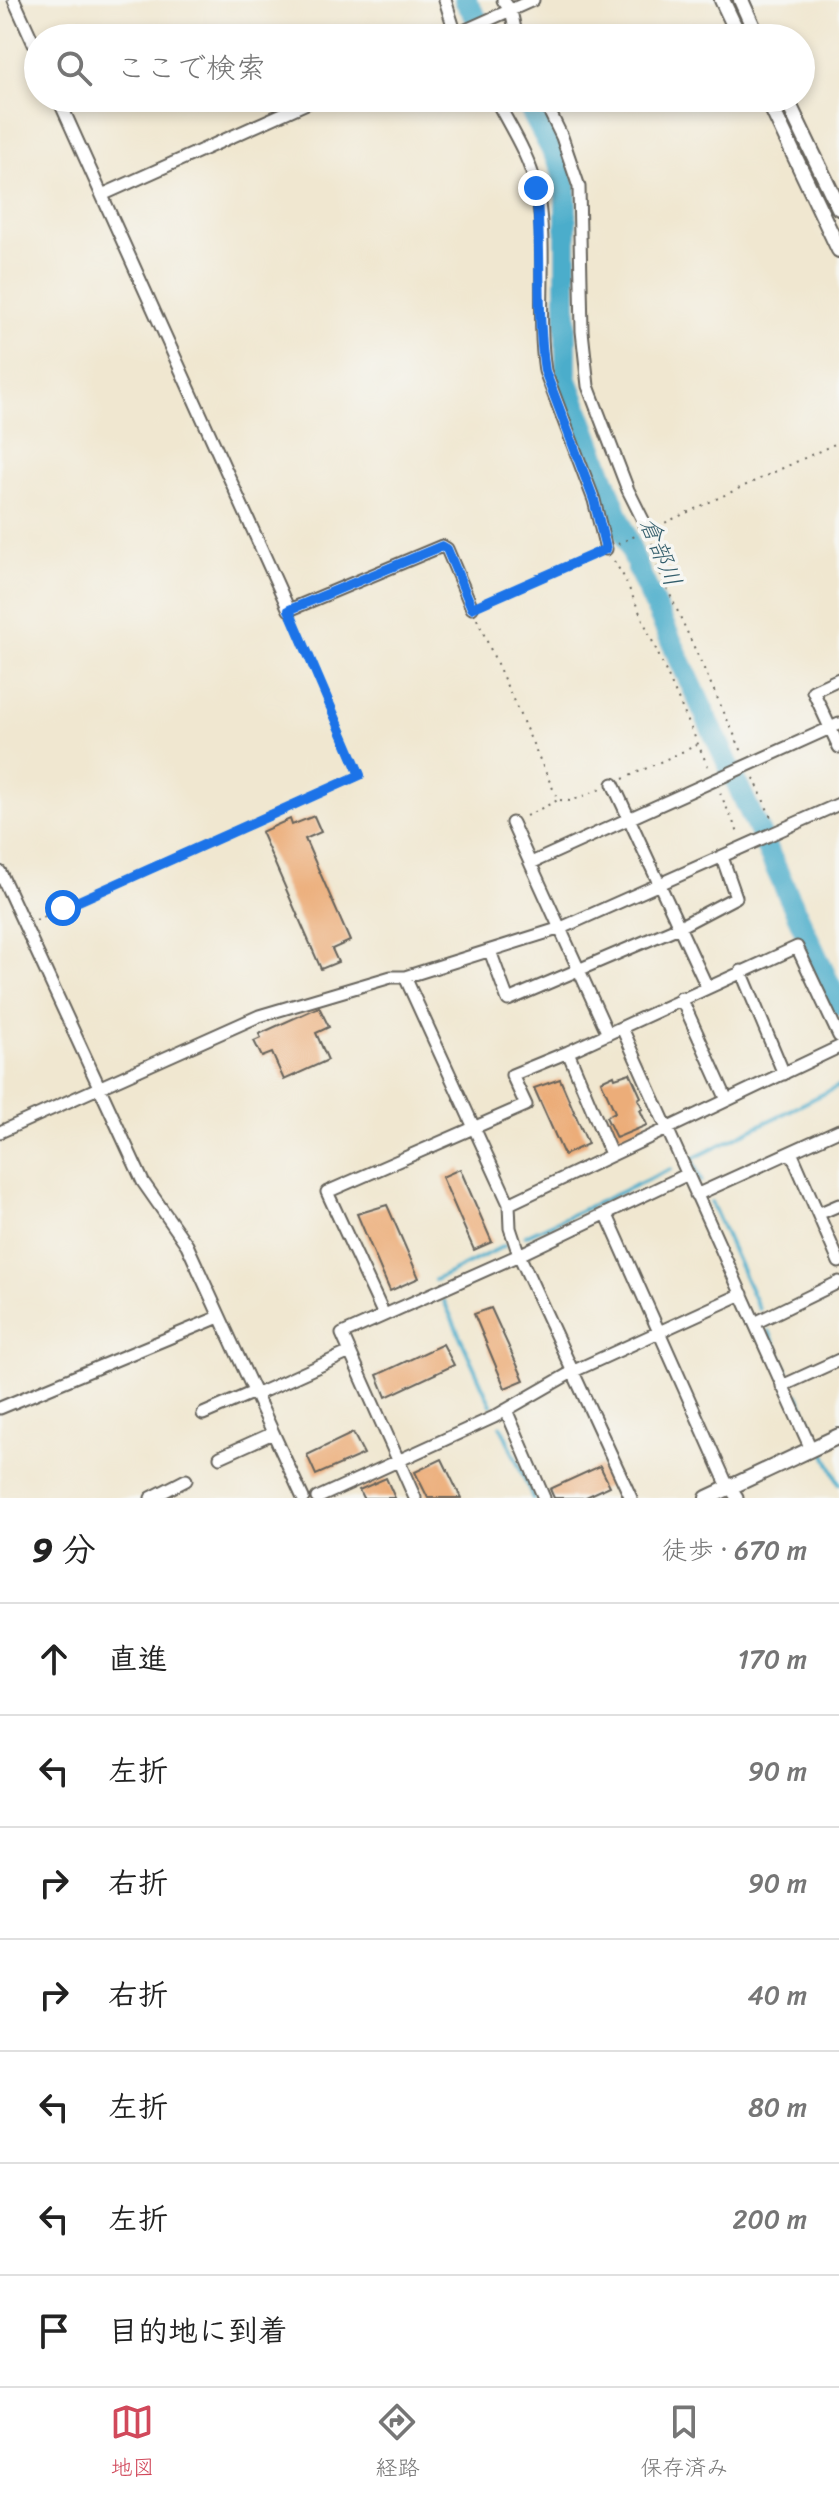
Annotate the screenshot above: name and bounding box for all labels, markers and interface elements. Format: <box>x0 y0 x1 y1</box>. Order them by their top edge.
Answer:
search box <box>24 24 815 112</box>
text: ここで検索 <box>116 41 266 95</box>
icon: search <box>52 46 96 90</box>
route end <box>518 170 554 206</box>
water label: 倉部川 <box>628 511 694 593</box>
route start <box>45 890 81 926</box>
text: 9 分 <box>32 1520 96 1580</box>
text: 徒歩 · 670 m <box>662 1527 807 1573</box>
text: 直進 <box>108 1632 168 1686</box>
text: 170 m <box>738 1636 807 1682</box>
icon: ahead <box>32 1637 76 1681</box>
text: 左折 <box>108 1744 168 1798</box>
text: 90 m <box>748 1748 807 1794</box>
icon: left <box>32 1749 76 1793</box>
text: 右折 <box>108 1856 168 1910</box>
text: 90 m <box>748 1860 807 1906</box>
icon: right <box>32 1861 76 1905</box>
text: 右折 <box>108 1968 168 2022</box>
text: 40 m <box>748 1972 807 2018</box>
icon: right <box>32 1973 76 2017</box>
text: 左折 <box>108 2080 168 2134</box>
text: 80 m <box>748 2084 807 2130</box>
icon: left <box>32 2085 76 2129</box>
text: 左折 <box>108 2192 168 2246</box>
text: 200 m <box>732 2196 807 2242</box>
icon: left <box>32 2197 76 2241</box>
text: 目的地に到着 <box>108 2304 288 2358</box>
icon: arrive <box>32 2309 76 2353</box>
tab: 地図 <box>110 2400 155 2487</box>
tab: 経路 <box>375 2400 420 2487</box>
tab: 保存済み <box>640 2400 729 2487</box>

